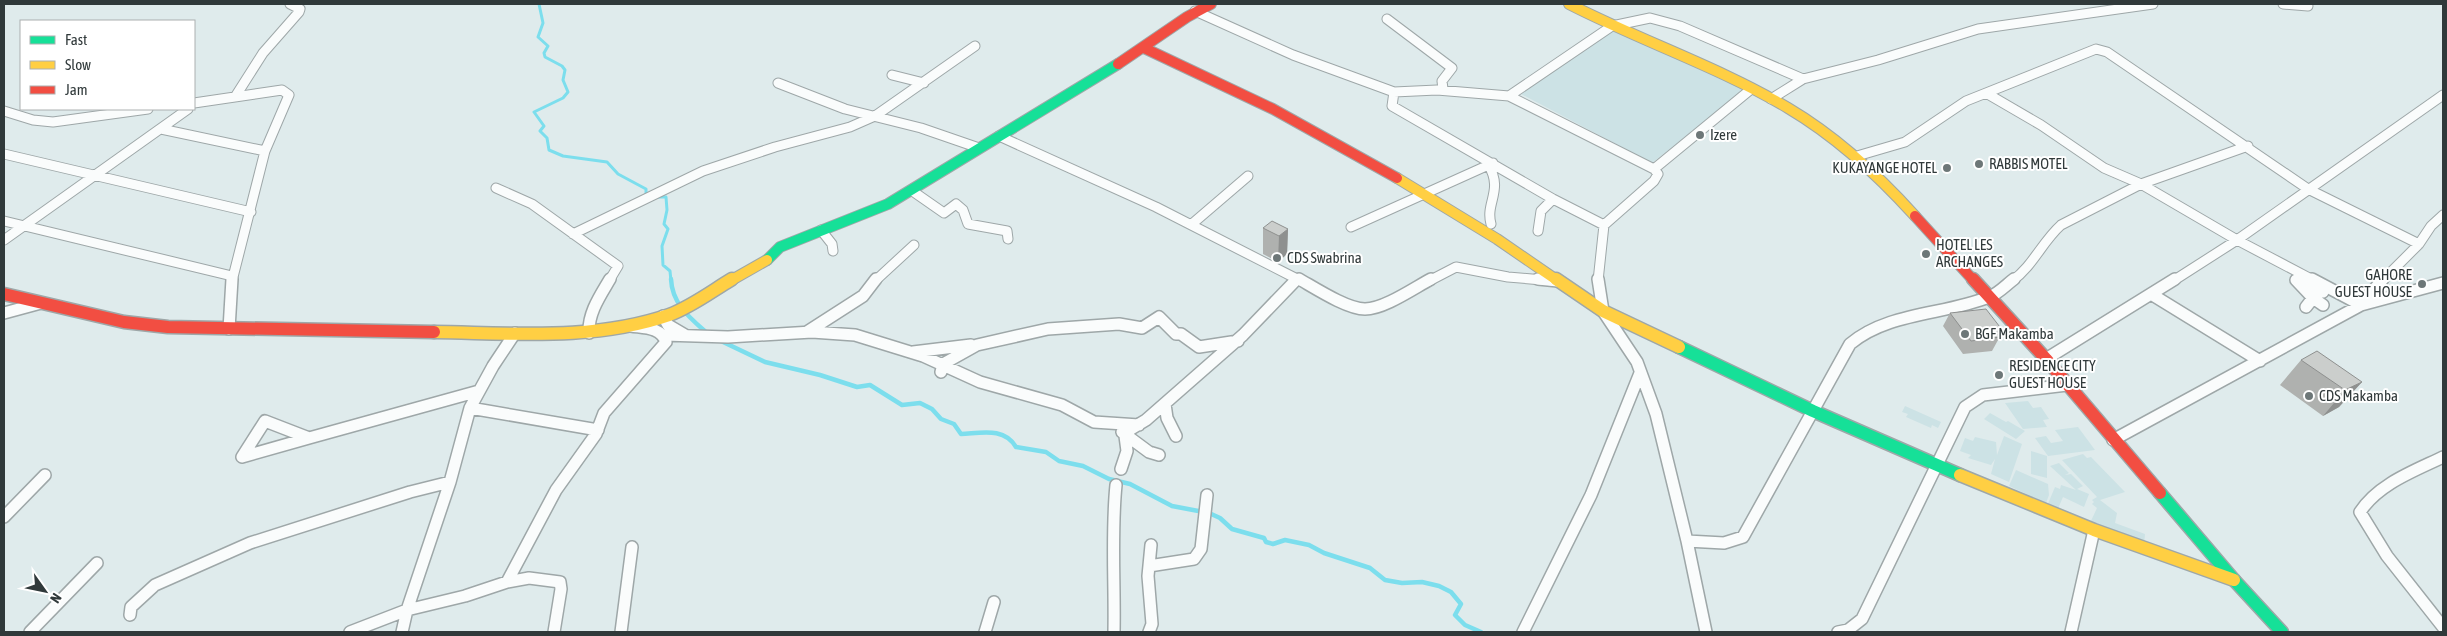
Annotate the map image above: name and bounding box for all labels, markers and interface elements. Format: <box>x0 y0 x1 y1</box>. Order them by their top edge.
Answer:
legend <box>20 20 195 110</box>
text: Fast <box>65 31 87 48</box>
text: Slow <box>65 56 91 73</box>
text: Jam <box>65 81 88 98</box>
place label: Izere <box>1710 126 1737 143</box>
marker: Izere <box>1694 129 1706 141</box>
place label: RABBIS MOTEL <box>1989 155 2068 172</box>
marker: RABBIS MOTEL <box>1973 158 1985 170</box>
place label: KUKAYANGE HOTEL <box>1832 159 1937 176</box>
marker: KUKAYANGE HOTEL <box>1941 162 1953 174</box>
place label: HOTEL LES ARCHANGES <box>1936 236 2003 270</box>
marker: HOTEL LES ARCHANGES <box>1920 248 1932 260</box>
place label: CDS Swabrina <box>1287 249 1362 266</box>
marker: CDS Swabrina <box>1271 252 1283 264</box>
place label: GAHORE GUEST HOUSE <box>2335 266 2413 300</box>
marker: GAHORE GUEST HOUSE <box>2416 278 2428 290</box>
place label: BGF Makamba <box>1975 325 2054 342</box>
marker: BGF Makamba <box>1959 328 1971 340</box>
place label: RESIDENCE CITY GUEST HOUSE <box>2009 357 2096 391</box>
marker: RESIDENCE CITY GUEST HOUSE <box>1993 369 2005 381</box>
place label: CDS Makamba <box>2319 387 2398 404</box>
marker: CDS Makamba <box>2303 390 2315 402</box>
north arrow <box>20 566 70 616</box>
text: N <box>47 590 65 606</box>

